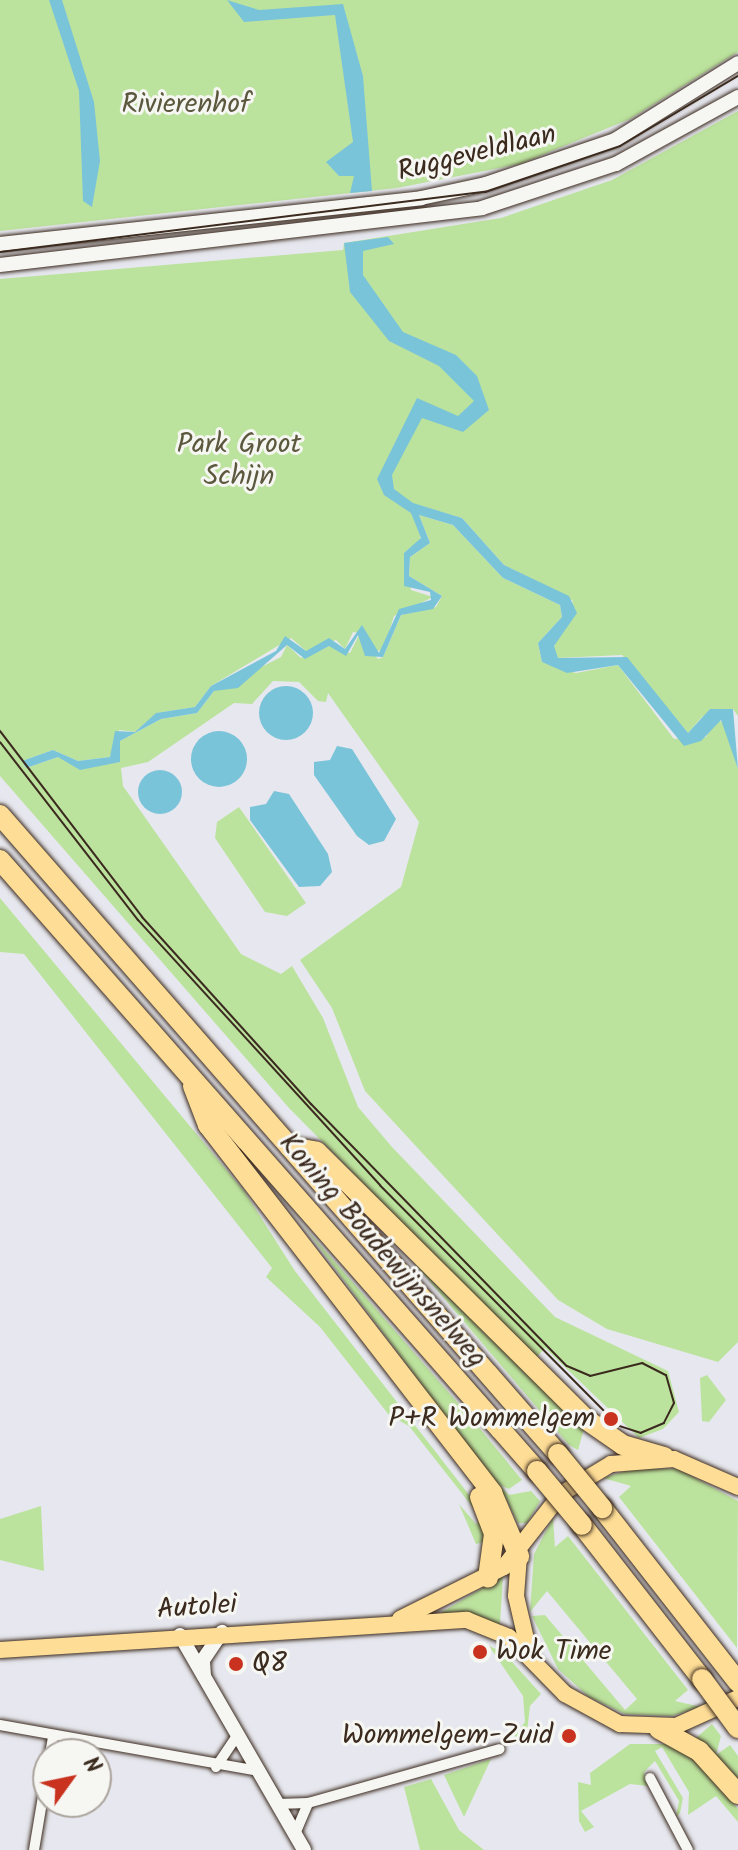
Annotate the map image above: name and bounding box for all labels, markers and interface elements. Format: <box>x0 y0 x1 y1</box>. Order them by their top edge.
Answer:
park label: Rivierenhof <box>121 88 251 122</box>
street label: Ruggeveldlaan <box>394 118 560 190</box>
park label: Park Groot Schijn <box>177 428 301 494</box>
street label: Koning Boudewijnsnelweg <box>271 1127 493 1375</box>
place label: P+R Wommelgem <box>389 1402 595 1436</box>
marker: P+R Wommelgem <box>602 1410 620 1428</box>
street label: Autolei <box>156 1588 238 1628</box>
place label: Wok Time <box>496 1635 611 1669</box>
marker: Wok Time <box>471 1643 489 1661</box>
place label: Q8 <box>252 1647 287 1681</box>
marker: Q8 <box>227 1655 245 1673</box>
place label: Wommelgem-Zuid <box>342 1719 553 1753</box>
marker: Wommelgem-Zuid <box>560 1727 578 1745</box>
north arrow <box>32 1738 112 1818</box>
text: N <box>72 1750 109 1781</box>

